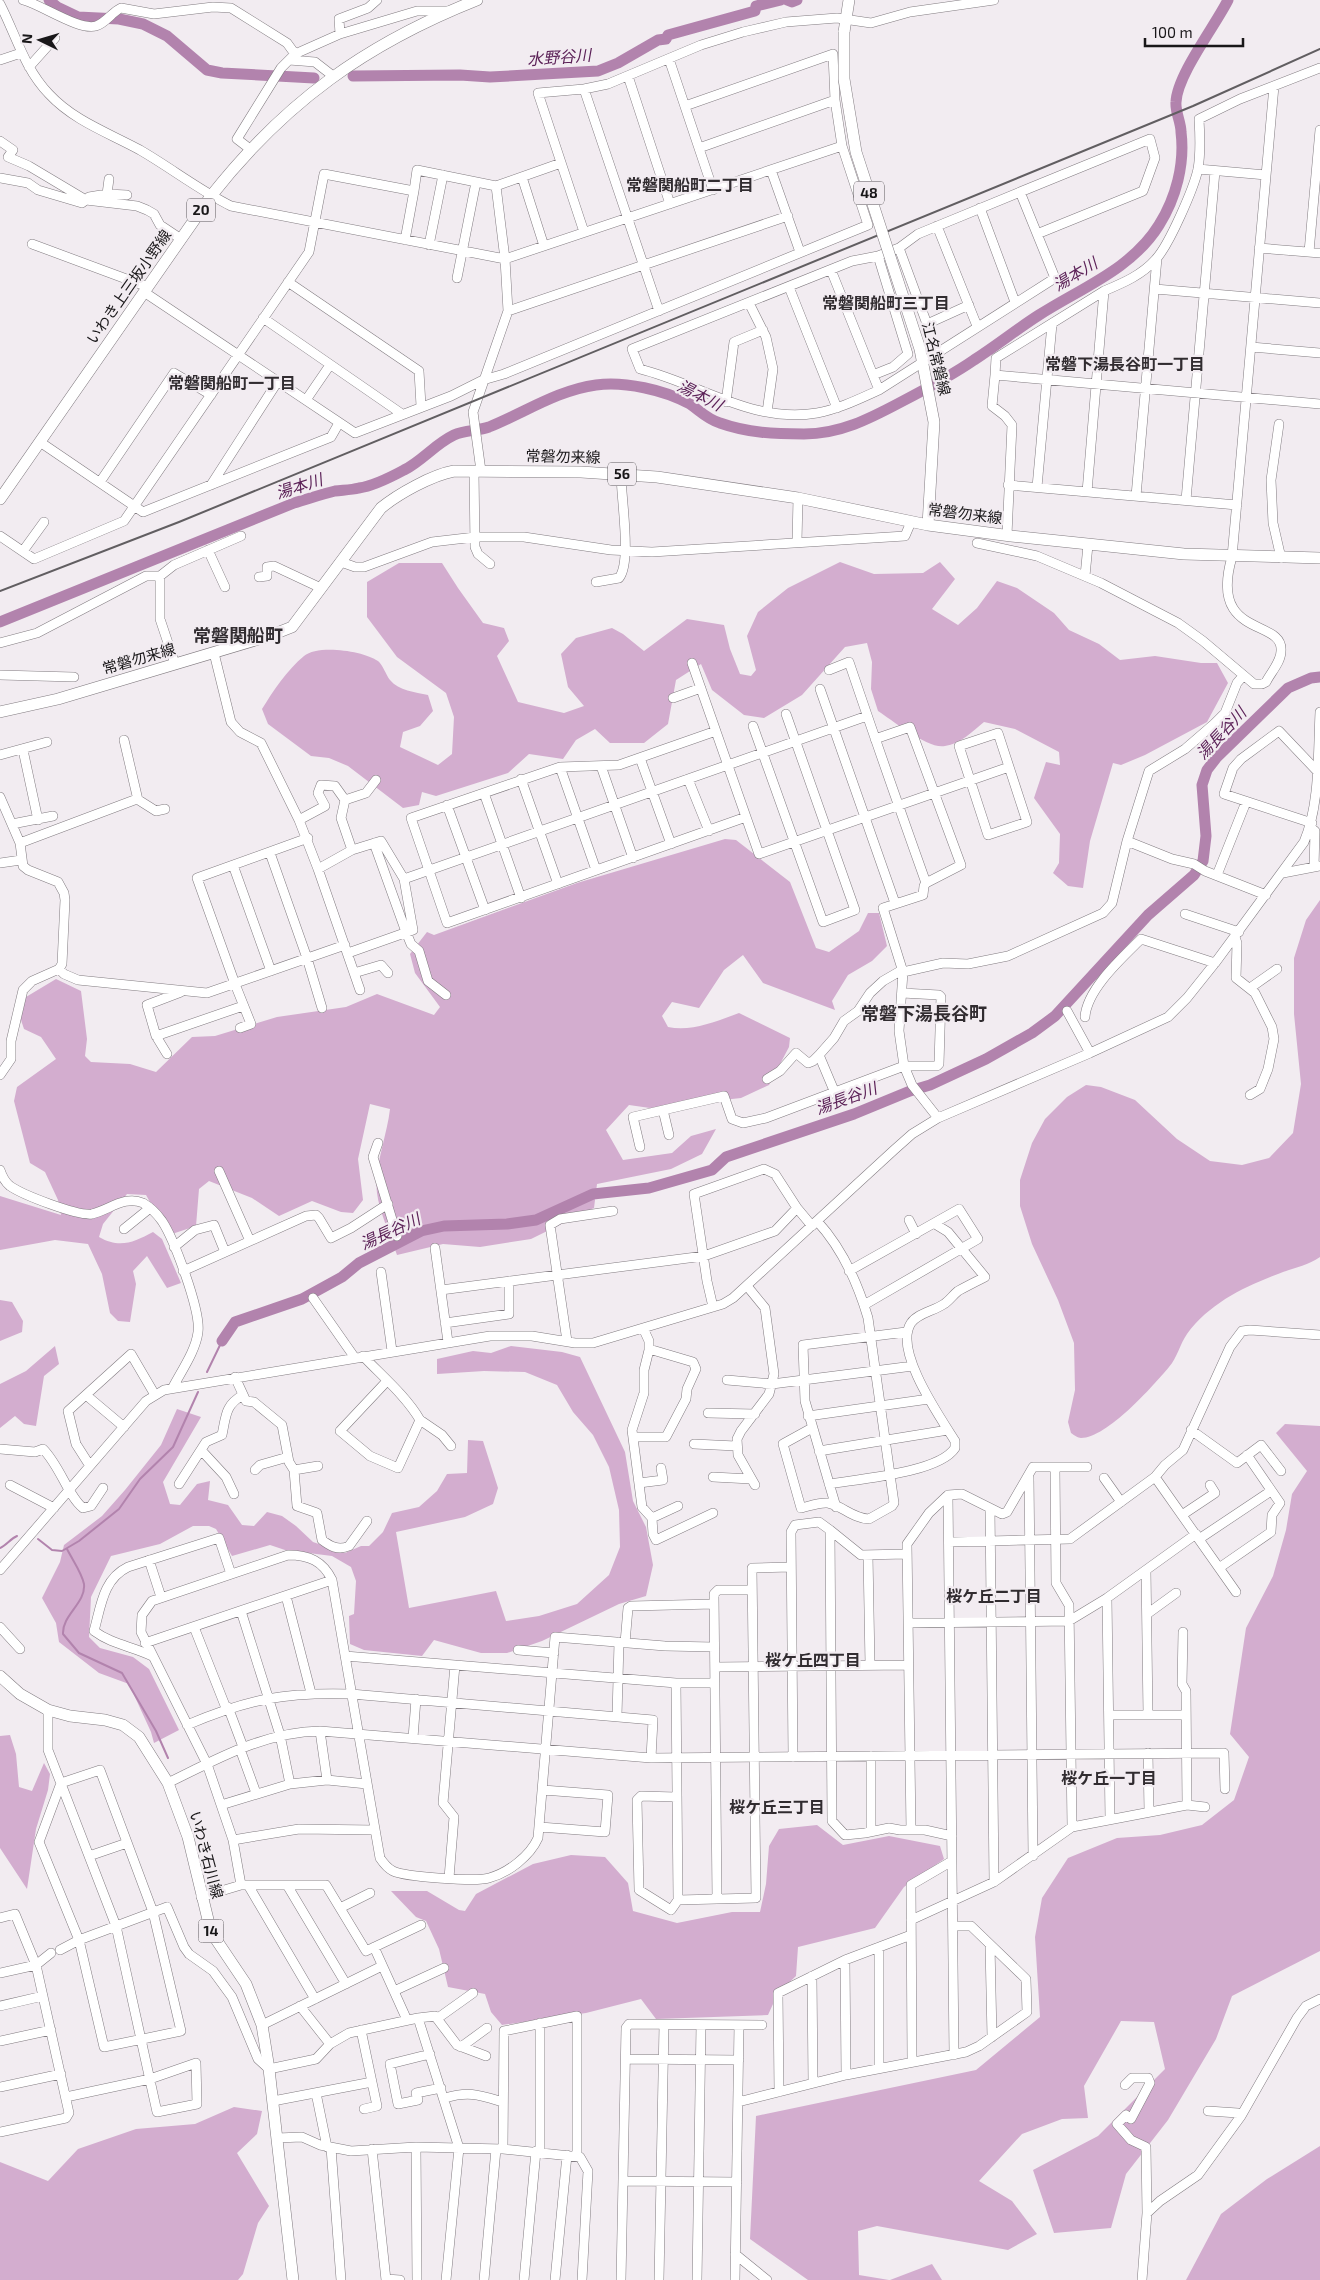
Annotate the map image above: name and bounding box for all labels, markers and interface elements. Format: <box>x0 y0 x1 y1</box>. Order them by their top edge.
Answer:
north arrow <box>15 15 65 65</box>
scale bar <box>1145 15 1242 47</box>
text: 100 m <box>1152 23 1193 41</box>
text: N <box>18 33 35 45</box>
water label: 水野谷川 <box>526 45 594 68</box>
district label: 常磐関船町二丁目 <box>626 175 754 194</box>
road number: 48 <box>854 182 884 204</box>
road number: 20 <box>187 198 215 222</box>
street label: いわき上三坂小野線 <box>82 226 174 347</box>
water label: 湯本川 <box>1049 252 1102 294</box>
district label: 常磐関船町三丁目 <box>822 293 950 312</box>
street label: 江名常磐線 <box>919 320 955 397</box>
district label: 常磐下湯長谷町一丁目 <box>1045 354 1205 373</box>
district label: 常磐関船町一丁目 <box>168 373 296 392</box>
water label: 湯本川 <box>675 375 728 415</box>
street label: 常磐勿来線 <box>525 446 601 466</box>
road number: 56 <box>608 462 636 486</box>
water label: 湯本川 <box>273 468 327 502</box>
street label: 常磐勿来線 <box>927 500 1003 527</box>
district label: 常磐関船町 <box>193 624 283 646</box>
street label: 常磐勿来線 <box>100 639 177 677</box>
water label: 湯長谷川 <box>1192 701 1251 763</box>
district label: 常磐下湯長谷町 <box>861 1002 987 1024</box>
water label: 湯長谷川 <box>813 1077 881 1117</box>
water label: 湯長谷川 <box>357 1208 425 1253</box>
district label: 桜ケ丘二丁目 <box>946 1586 1042 1605</box>
district label: 桜ケ丘四丁目 <box>765 1650 861 1669</box>
district label: 桜ケ丘一丁目 <box>1061 1768 1157 1787</box>
district label: 桜ケ丘三丁目 <box>729 1797 825 1816</box>
street label: いわき石川線 <box>187 1809 227 1901</box>
road number: 14 <box>198 1920 224 1942</box>

